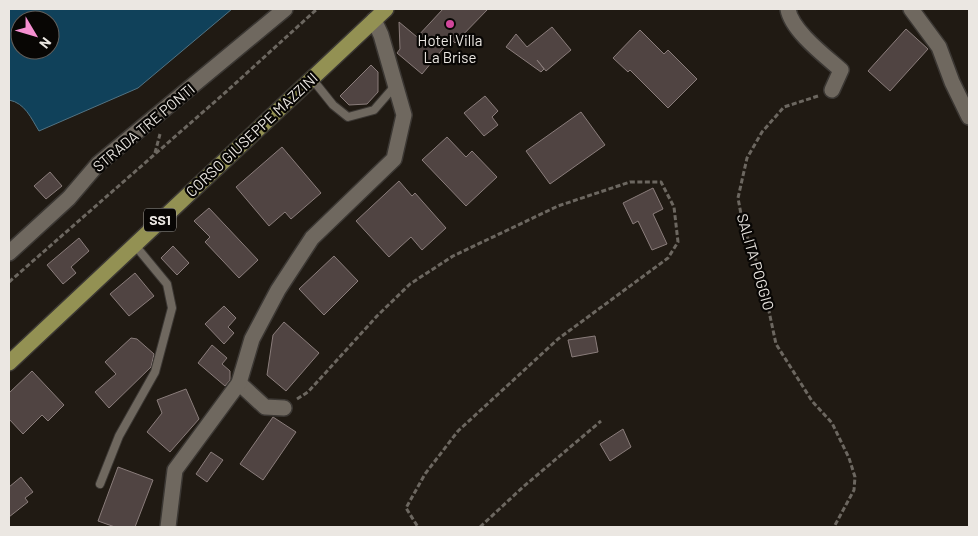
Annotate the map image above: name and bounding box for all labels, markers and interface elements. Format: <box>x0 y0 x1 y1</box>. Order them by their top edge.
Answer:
north arrow <box>10 10 60 60</box>
marker: Hotel Villa La Brise <box>444 18 456 30</box>
place label: Hotel Villa La Brise <box>418 31 482 66</box>
text: N <box>36 34 55 52</box>
street label: CORSO GIUSEPPE MAZZINI <box>182 68 321 200</box>
street label: STRADA TRE PONTI <box>89 79 198 175</box>
road number: SS1 <box>144 208 176 232</box>
street label: SALITA POGGIO <box>734 211 778 312</box>

